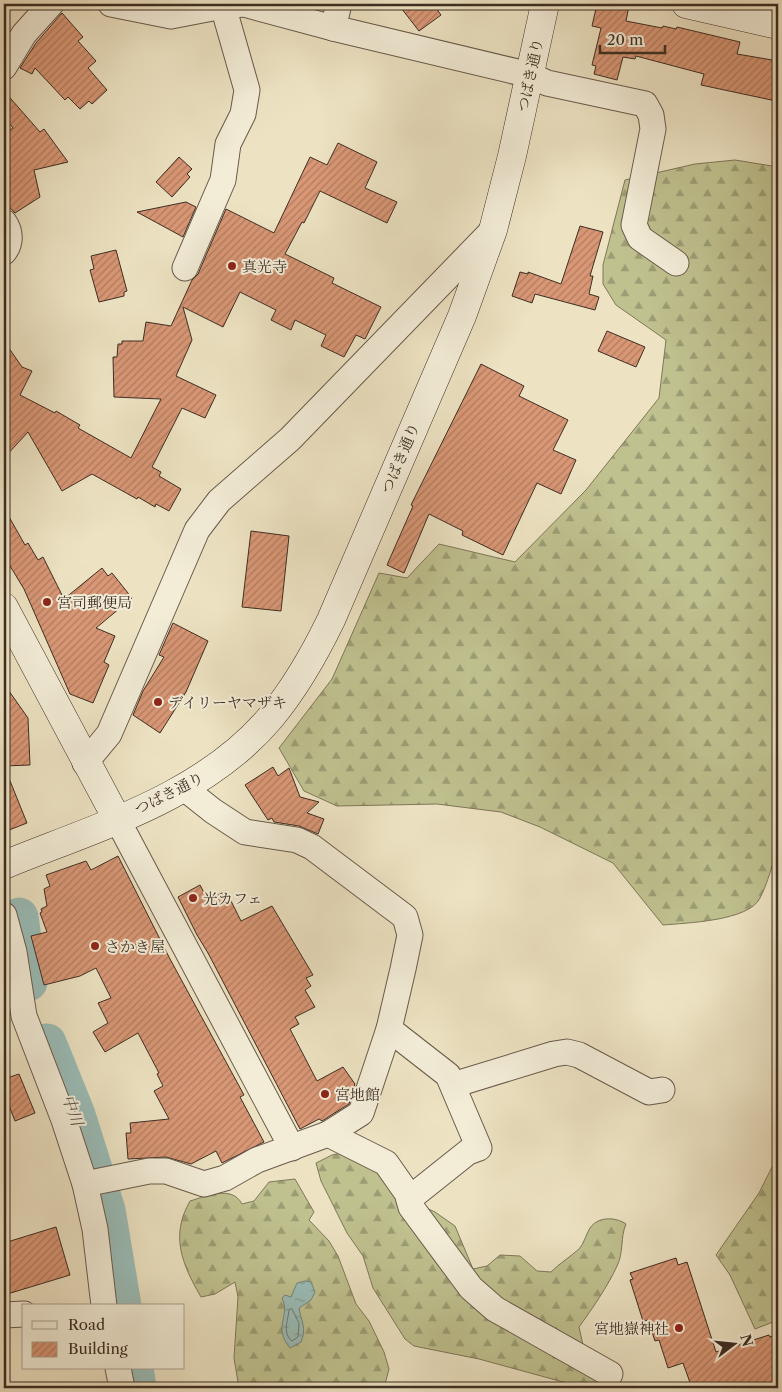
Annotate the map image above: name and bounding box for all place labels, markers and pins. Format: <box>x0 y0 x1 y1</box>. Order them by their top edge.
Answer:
place label: 真光寺 <box>242 257 287 276</box>
marker: 真光寺 <box>226 260 238 272</box>
place label: 宮司郵便局 <box>57 593 132 612</box>
marker: 宮司郵便局 <box>41 596 53 608</box>
place label: デイリーヤマザキ <box>168 693 287 712</box>
marker: デイリーヤマザキ <box>152 696 164 708</box>
place label: 光カフェ <box>203 889 262 908</box>
marker: 光カフェ <box>187 892 199 904</box>
place label: さかき屋 <box>105 937 165 956</box>
marker: さかき屋 <box>89 940 101 952</box>
place label: 宮地館 <box>335 1085 380 1104</box>
marker: 宮地館 <box>319 1088 331 1100</box>
place label: 宮地嶽神社 <box>594 1319 669 1338</box>
marker: 宮地嶽神社 <box>673 1322 685 1334</box>

